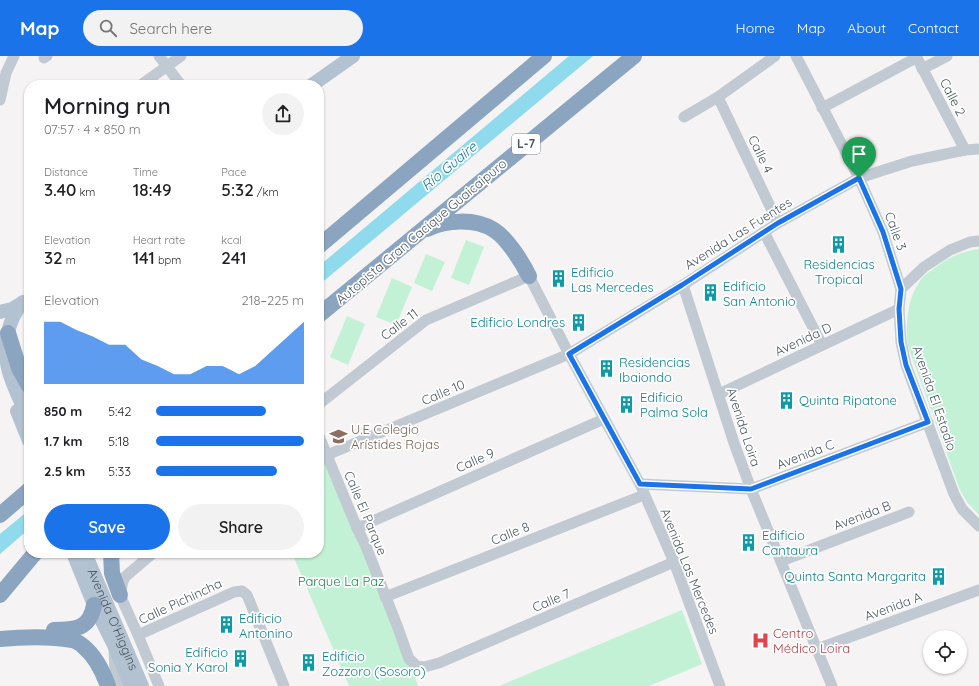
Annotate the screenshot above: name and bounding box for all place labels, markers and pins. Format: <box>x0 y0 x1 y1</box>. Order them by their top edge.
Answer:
pin <box>842 137 876 178</box>
building icon: Residencias Tropical <box>829 235 849 255</box>
place label: Residencias Tropical <box>803 256 875 287</box>
place label: Edificio Las Mercedes <box>571 264 654 295</box>
building icon: Edificio Las Mercedes <box>548 269 568 289</box>
place label: Edificio San Antonio <box>723 278 796 309</box>
building icon: Edificio San Antonio <box>700 283 720 303</box>
building icon: Edificio Londres <box>568 312 588 332</box>
place label: Edificio Londres <box>470 314 565 330</box>
place label: Residencias Ibaiondo <box>619 354 690 385</box>
building icon: Residencias Ibaiondo <box>596 359 616 379</box>
place label: Edificio Palma Sola <box>640 389 708 420</box>
building icon: Quinta Ripatone <box>776 390 796 410</box>
place label: Quinta Ripatone <box>799 392 897 408</box>
building icon: Edificio Palma Sola <box>617 394 637 414</box>
place label: U.E Colegio Arístides Rojas <box>351 421 439 452</box>
school or university icon: U.E Colegio Arístides Rojas <box>328 426 348 446</box>
place label: Edificio Cantaura <box>762 527 818 558</box>
building icon: Edificio Cantaura <box>739 532 759 552</box>
building icon: Quinta Santa Margarita <box>929 566 949 586</box>
place label: Quinta Santa Margarita <box>784 568 926 584</box>
place label: Edificio Antonino <box>239 610 293 641</box>
building icon: Edificio Antonino <box>216 615 236 635</box>
place label: Centro Médico Loira <box>773 625 850 656</box>
hospital icon: Centro Médico Loira <box>750 630 770 650</box>
place label: Edificio Sonia Y Karol <box>148 644 228 675</box>
place label: Edificio Zozzoro (Sosoro) <box>322 648 426 679</box>
building icon: Edificio Sonia Y Karol <box>231 649 251 669</box>
building icon: Edificio Zozzoro (Sosoro) <box>299 653 319 673</box>

